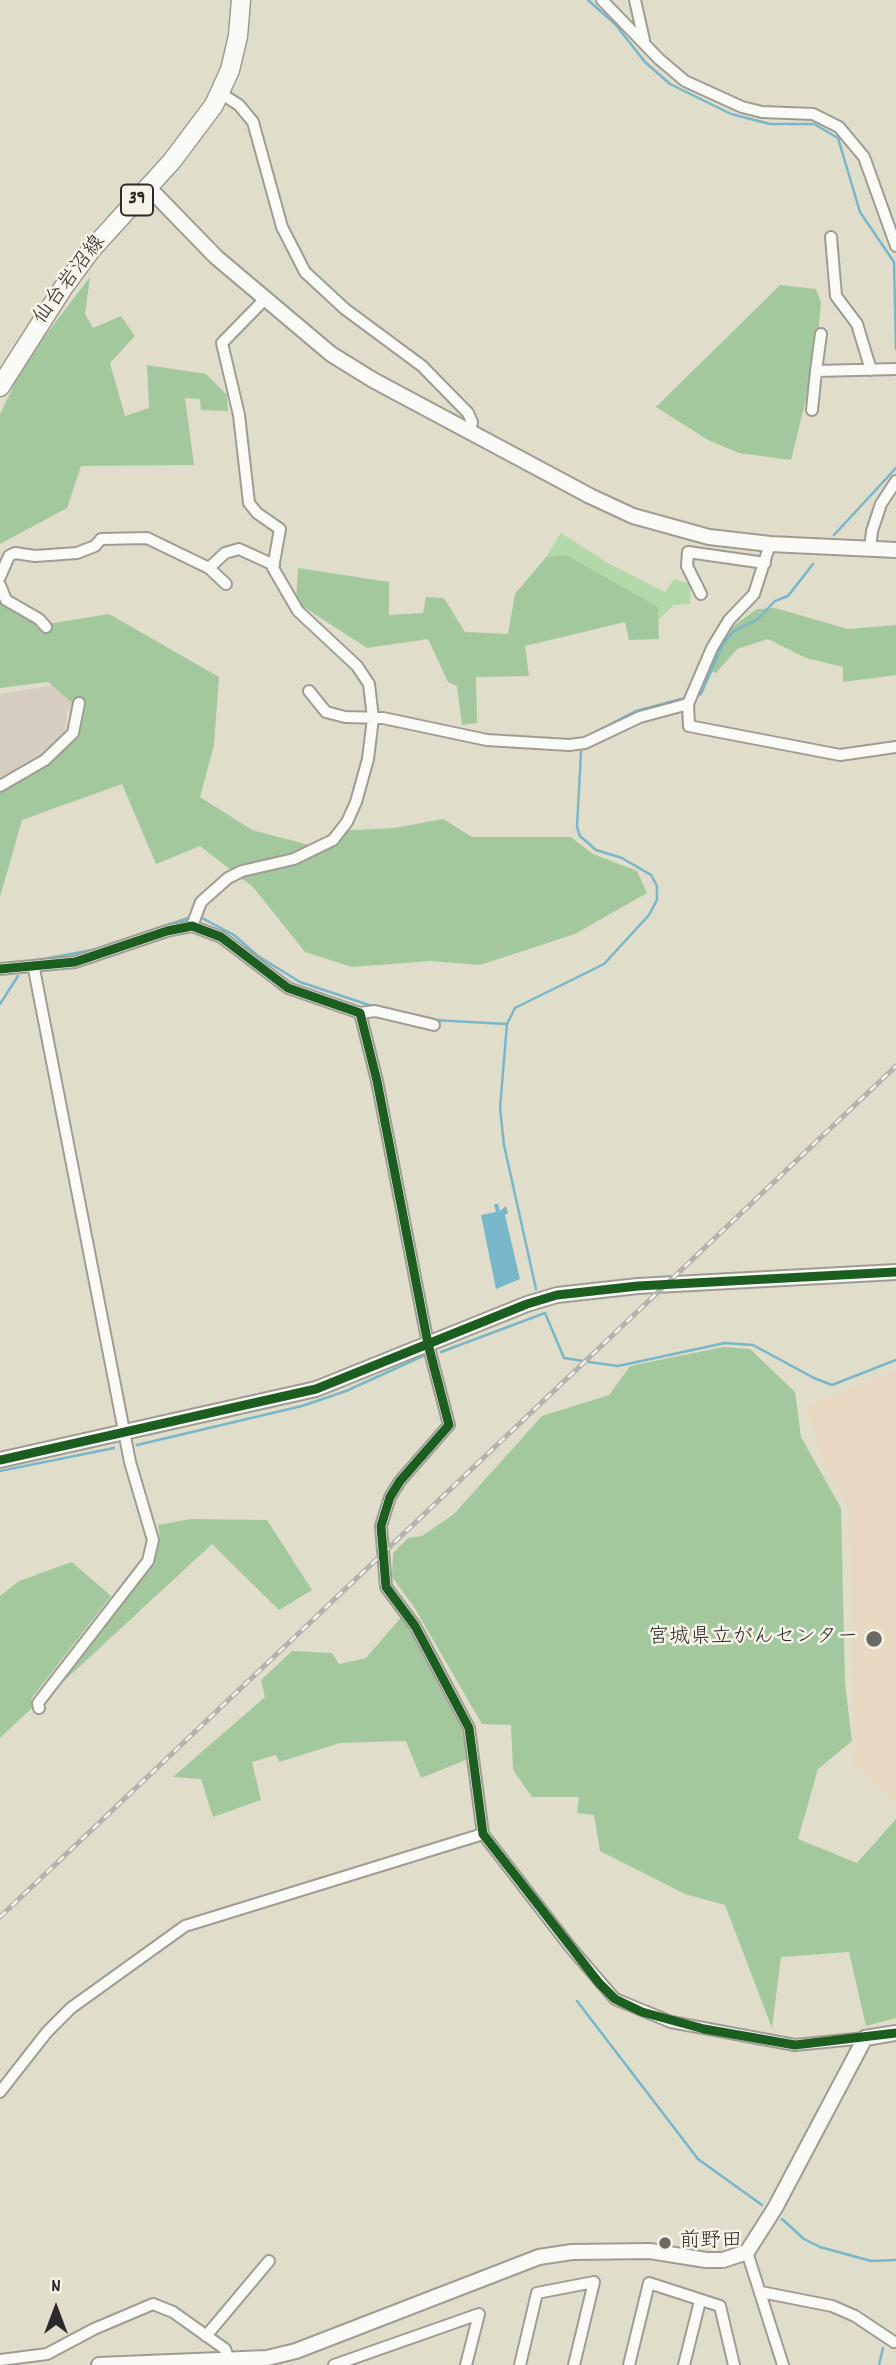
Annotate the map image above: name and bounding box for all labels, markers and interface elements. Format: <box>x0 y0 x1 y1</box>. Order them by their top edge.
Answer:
road number: 39 <box>121 184 153 216</box>
street label: 仙台岩沼線 <box>29 231 113 331</box>
place label: 宮城県立がんセンター <box>648 1626 858 1652</box>
marker: 宮城県立がんセンター <box>864 1629 884 1649</box>
place label: 前野田 <box>679 2230 742 2256</box>
marker: 前野田 <box>657 2235 673 2251</box>
north arrow <box>21 2274 91 2344</box>
text: N <box>51 2274 61 2301</box>

